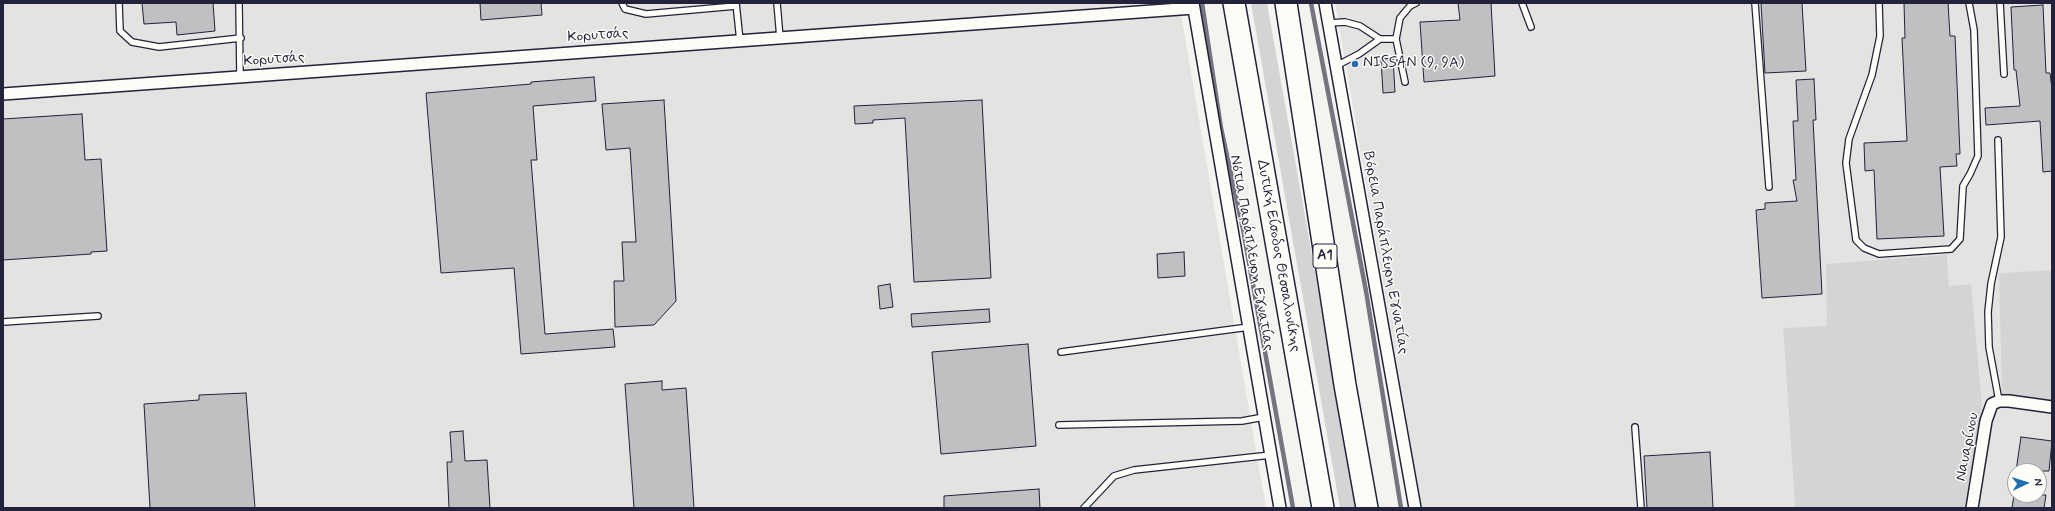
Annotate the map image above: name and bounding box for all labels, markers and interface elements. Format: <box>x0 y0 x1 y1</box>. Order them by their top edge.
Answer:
street label: Κορυτσάς <box>567 25 629 47</box>
street label: Κορυτσάς <box>243 49 305 71</box>
place label: NISSAN (9, 9Α) <box>1363 55 1464 73</box>
marker: NISSAN (9, 9Α) <box>1350 59 1360 69</box>
street label: Βόρεια Παράπλευρη Εγνατίας <box>1358 150 1412 356</box>
street label: Νότια Παράπλευρη Εγνατίας <box>1225 154 1277 352</box>
street label: Δυτική Είσοδος Θεσσαλονίκης <box>1252 158 1304 354</box>
road number: Α1 <box>1313 244 1337 268</box>
street label: Ναυαρίνου <box>1953 411 1983 483</box>
north arrow <box>2007 463 2047 503</box>
text: N <box>2031 478 2045 486</box>

